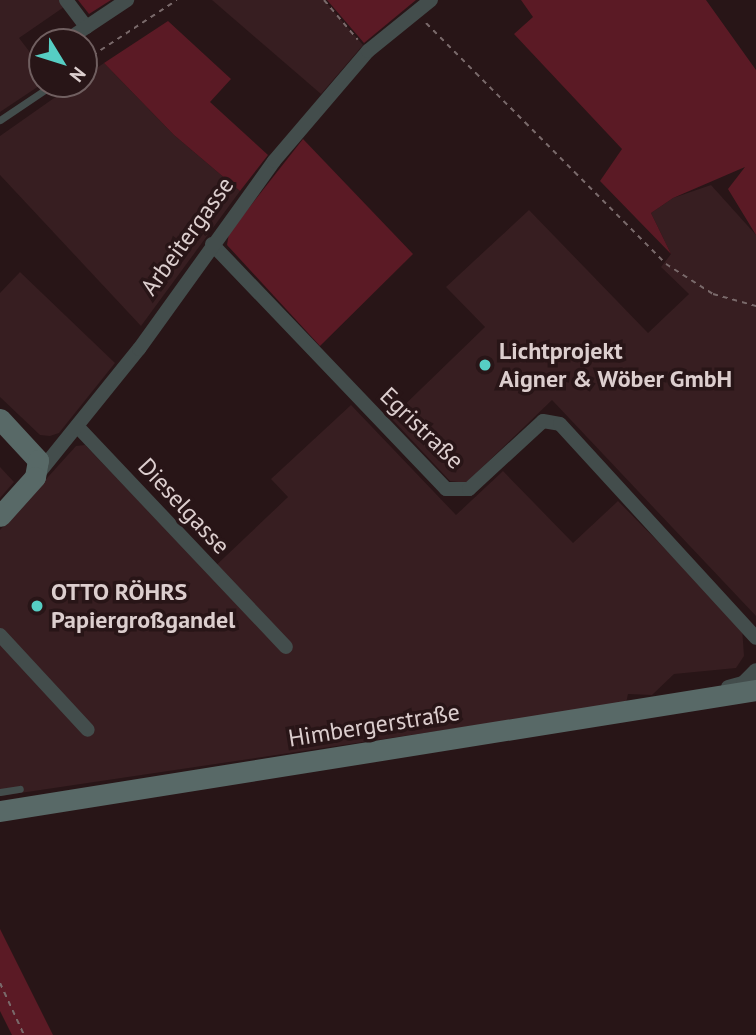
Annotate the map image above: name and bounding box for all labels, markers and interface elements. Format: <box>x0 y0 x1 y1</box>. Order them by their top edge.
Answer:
north arrow <box>28 28 98 98</box>
text: N <box>65 62 91 87</box>
street label: Arbeitergasse <box>134 171 240 301</box>
place label: Lichtprojekt Aigner & Wöber GmbH <box>499 337 733 393</box>
marker: Lichtprojekt Aigner & Wöber GmbH <box>477 357 493 373</box>
street label: Egristraße <box>374 381 470 475</box>
street label: Dieselgasse <box>132 452 236 560</box>
place label: OTTO RÖHRS Papiergroßgandel <box>51 578 235 634</box>
marker: OTTO RÖHRS Papiergroßgandel <box>29 598 45 614</box>
street label: Himbergerstraße <box>286 697 462 753</box>

